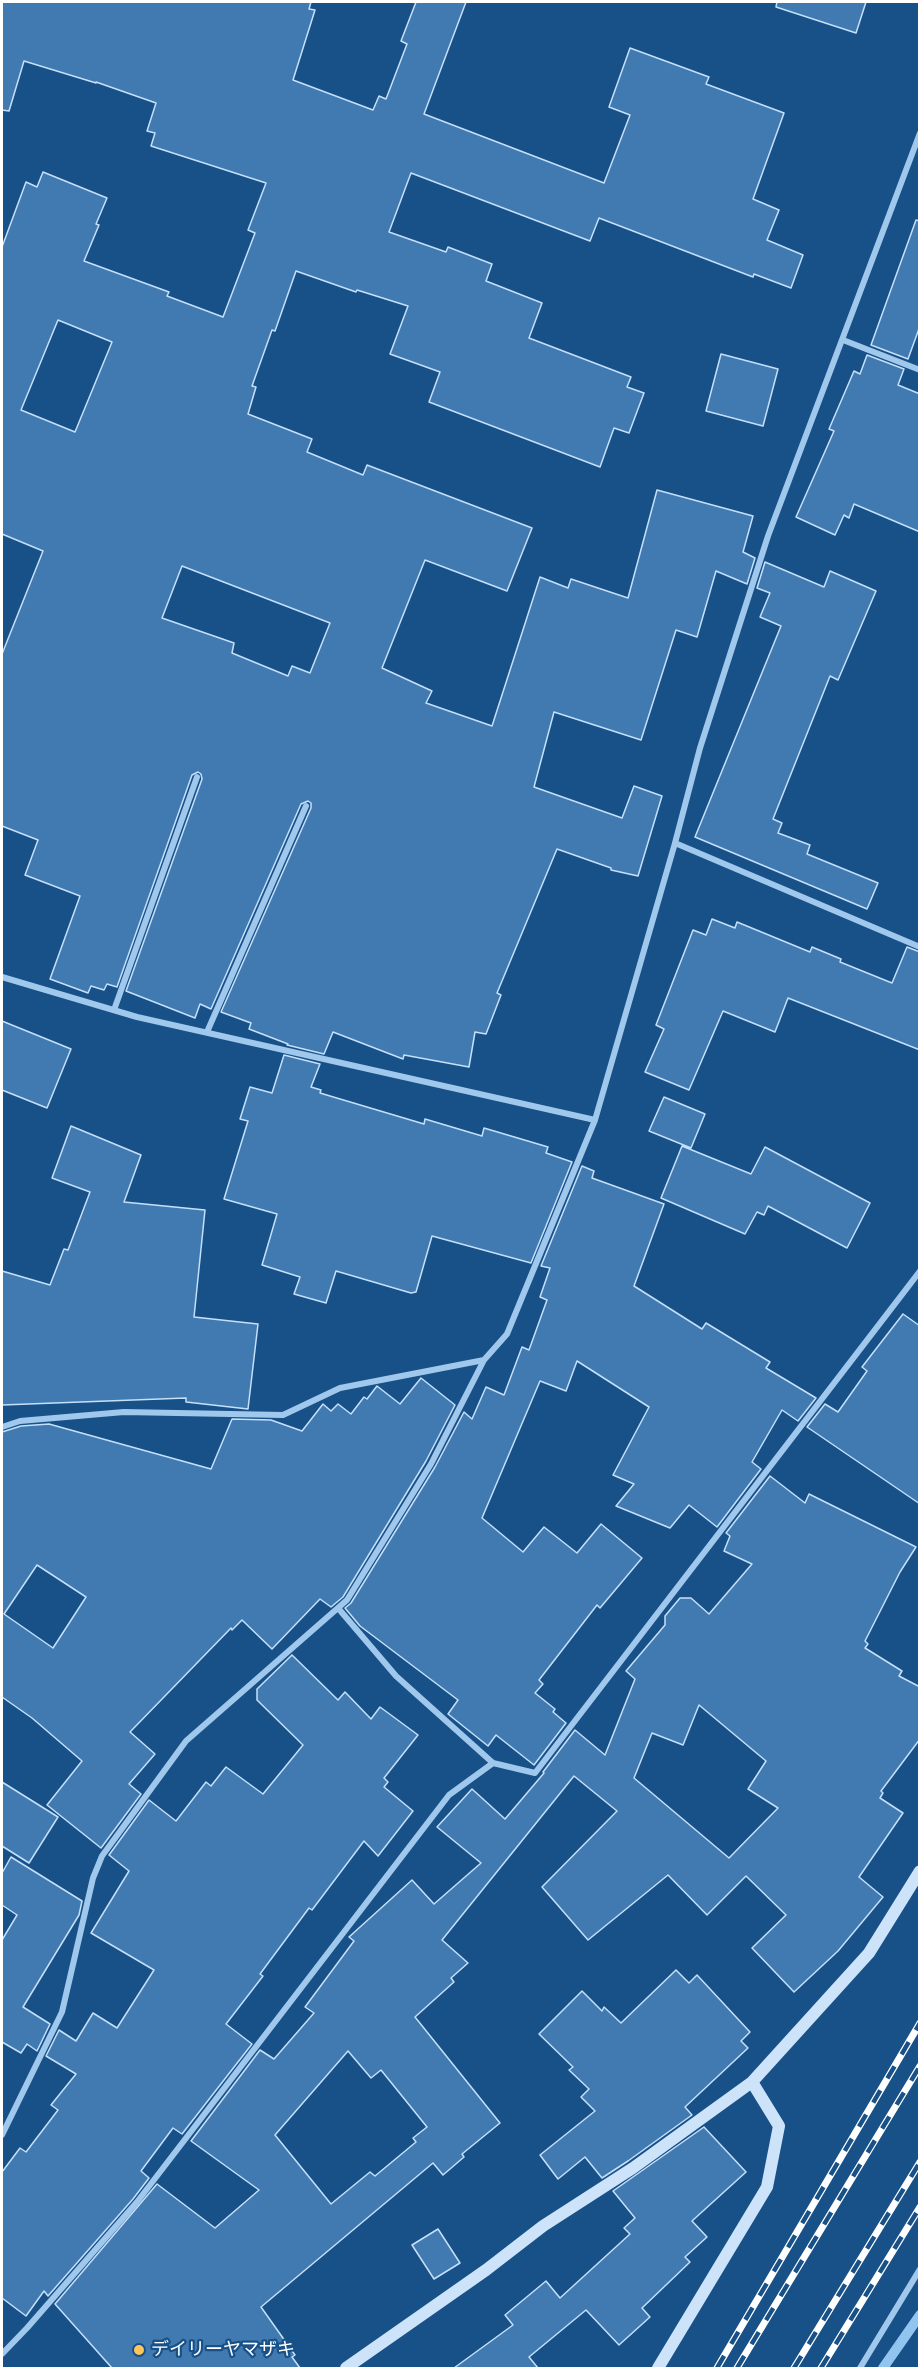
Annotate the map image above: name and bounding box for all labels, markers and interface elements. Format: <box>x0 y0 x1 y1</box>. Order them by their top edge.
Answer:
place label: デイリーヤマザキ <box>151 2339 295 2361</box>
marker: デイリーヤマザキ <box>132 2343 146 2357</box>

